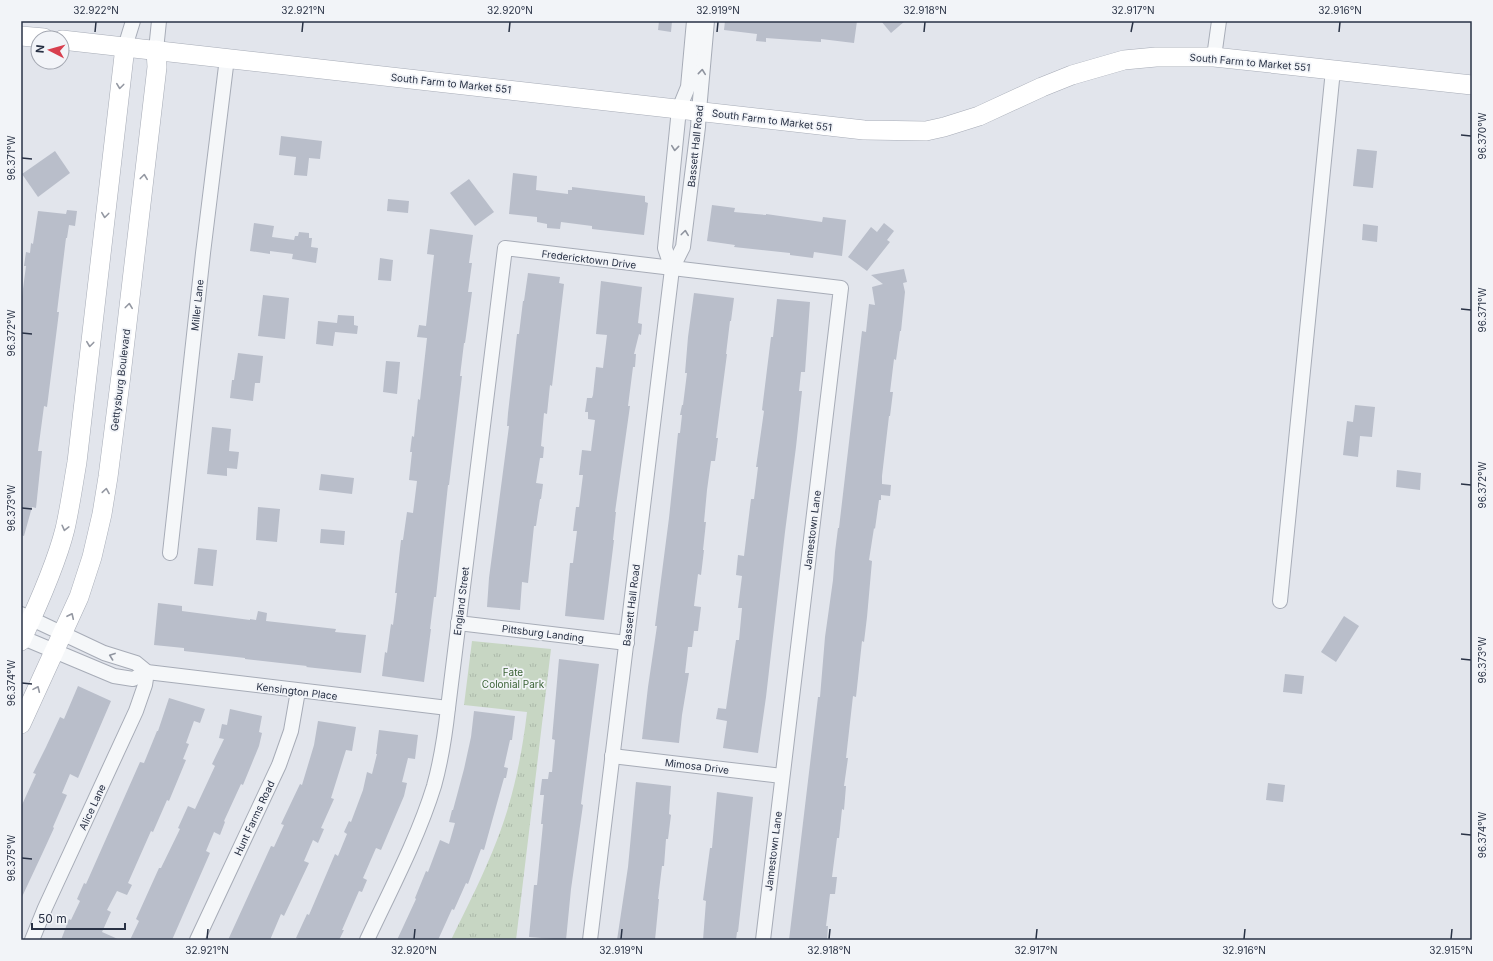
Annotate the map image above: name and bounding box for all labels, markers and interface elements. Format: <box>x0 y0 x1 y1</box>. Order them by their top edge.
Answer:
text: 32.922°N <box>73 4 119 16</box>
text: 32.921°N <box>281 4 325 16</box>
text: 32.920°N <box>487 4 533 16</box>
text: 32.919°N <box>696 4 740 16</box>
text: 32.918°N <box>903 4 947 16</box>
text: 32.917°N <box>1111 4 1155 16</box>
text: 32.916°N <box>1318 4 1362 16</box>
north arrow <box>30 30 70 70</box>
text: N <box>33 44 47 54</box>
street label: South Farm to Market 551 <box>1189 51 1311 73</box>
one-way arrow <box>698 69 707 75</box>
street label: South Farm to Market 551 <box>390 71 512 95</box>
one-way arrow <box>116 83 125 89</box>
street label: Bassett Hall Road <box>685 104 705 188</box>
street label: South Farm to Market 551 <box>711 107 833 133</box>
text: 96.370°W <box>1476 112 1488 160</box>
text: 96.371°W <box>5 135 17 181</box>
one-way arrow <box>670 145 679 151</box>
one-way arrow <box>139 174 148 180</box>
one-way arrow <box>101 212 110 218</box>
one-way arrow <box>680 230 689 236</box>
street label: Fredericktown Drive <box>541 247 637 271</box>
street label: Miller Lane <box>188 278 206 331</box>
text: 96.371°W <box>1476 287 1488 333</box>
one-way arrow <box>124 303 133 309</box>
text: 96.372°W <box>5 309 17 357</box>
street label: Gettysburg Boulevard <box>108 328 132 432</box>
one-way arrow <box>86 341 95 347</box>
text: 96.372°W <box>1476 461 1488 509</box>
text: 96.373°W <box>5 484 17 531</box>
one-way arrow <box>101 488 110 494</box>
street label: Jamestown Lane <box>801 489 823 570</box>
one-way arrow <box>61 525 69 531</box>
street label: Bassett Hall Road <box>620 563 642 647</box>
street label: England Street <box>451 565 471 636</box>
one-way arrow <box>66 612 74 620</box>
street label: Pittsburg Landing <box>501 622 585 644</box>
text: 96.373°W <box>1476 636 1488 683</box>
one-way arrow <box>109 652 116 660</box>
text: 96.374°W <box>5 660 17 706</box>
park label: Fate Colonial Park <box>482 666 545 690</box>
street label: Kensington Place <box>256 680 338 702</box>
one-way arrow <box>32 685 40 693</box>
street label: Mimosa Drive <box>664 756 730 776</box>
street label: Hunt Farms Road <box>231 779 277 857</box>
street label: Alice Lane <box>76 782 108 832</box>
street label: Jamestown Lane <box>762 810 784 891</box>
text: 96.374°W <box>1476 812 1488 858</box>
text: 96.375°W <box>5 834 17 881</box>
scale bar <box>32 905 125 931</box>
text: 50 m <box>38 911 67 926</box>
text: 32.921°N <box>185 944 229 956</box>
text: 32.920°N <box>391 944 437 956</box>
text: 32.919°N <box>599 944 643 956</box>
text: 32.918°N <box>807 944 851 956</box>
text: 32.917°N <box>1014 944 1058 956</box>
text: 32.916°N <box>1222 944 1266 956</box>
text: 32.915°N <box>1429 944 1473 956</box>

